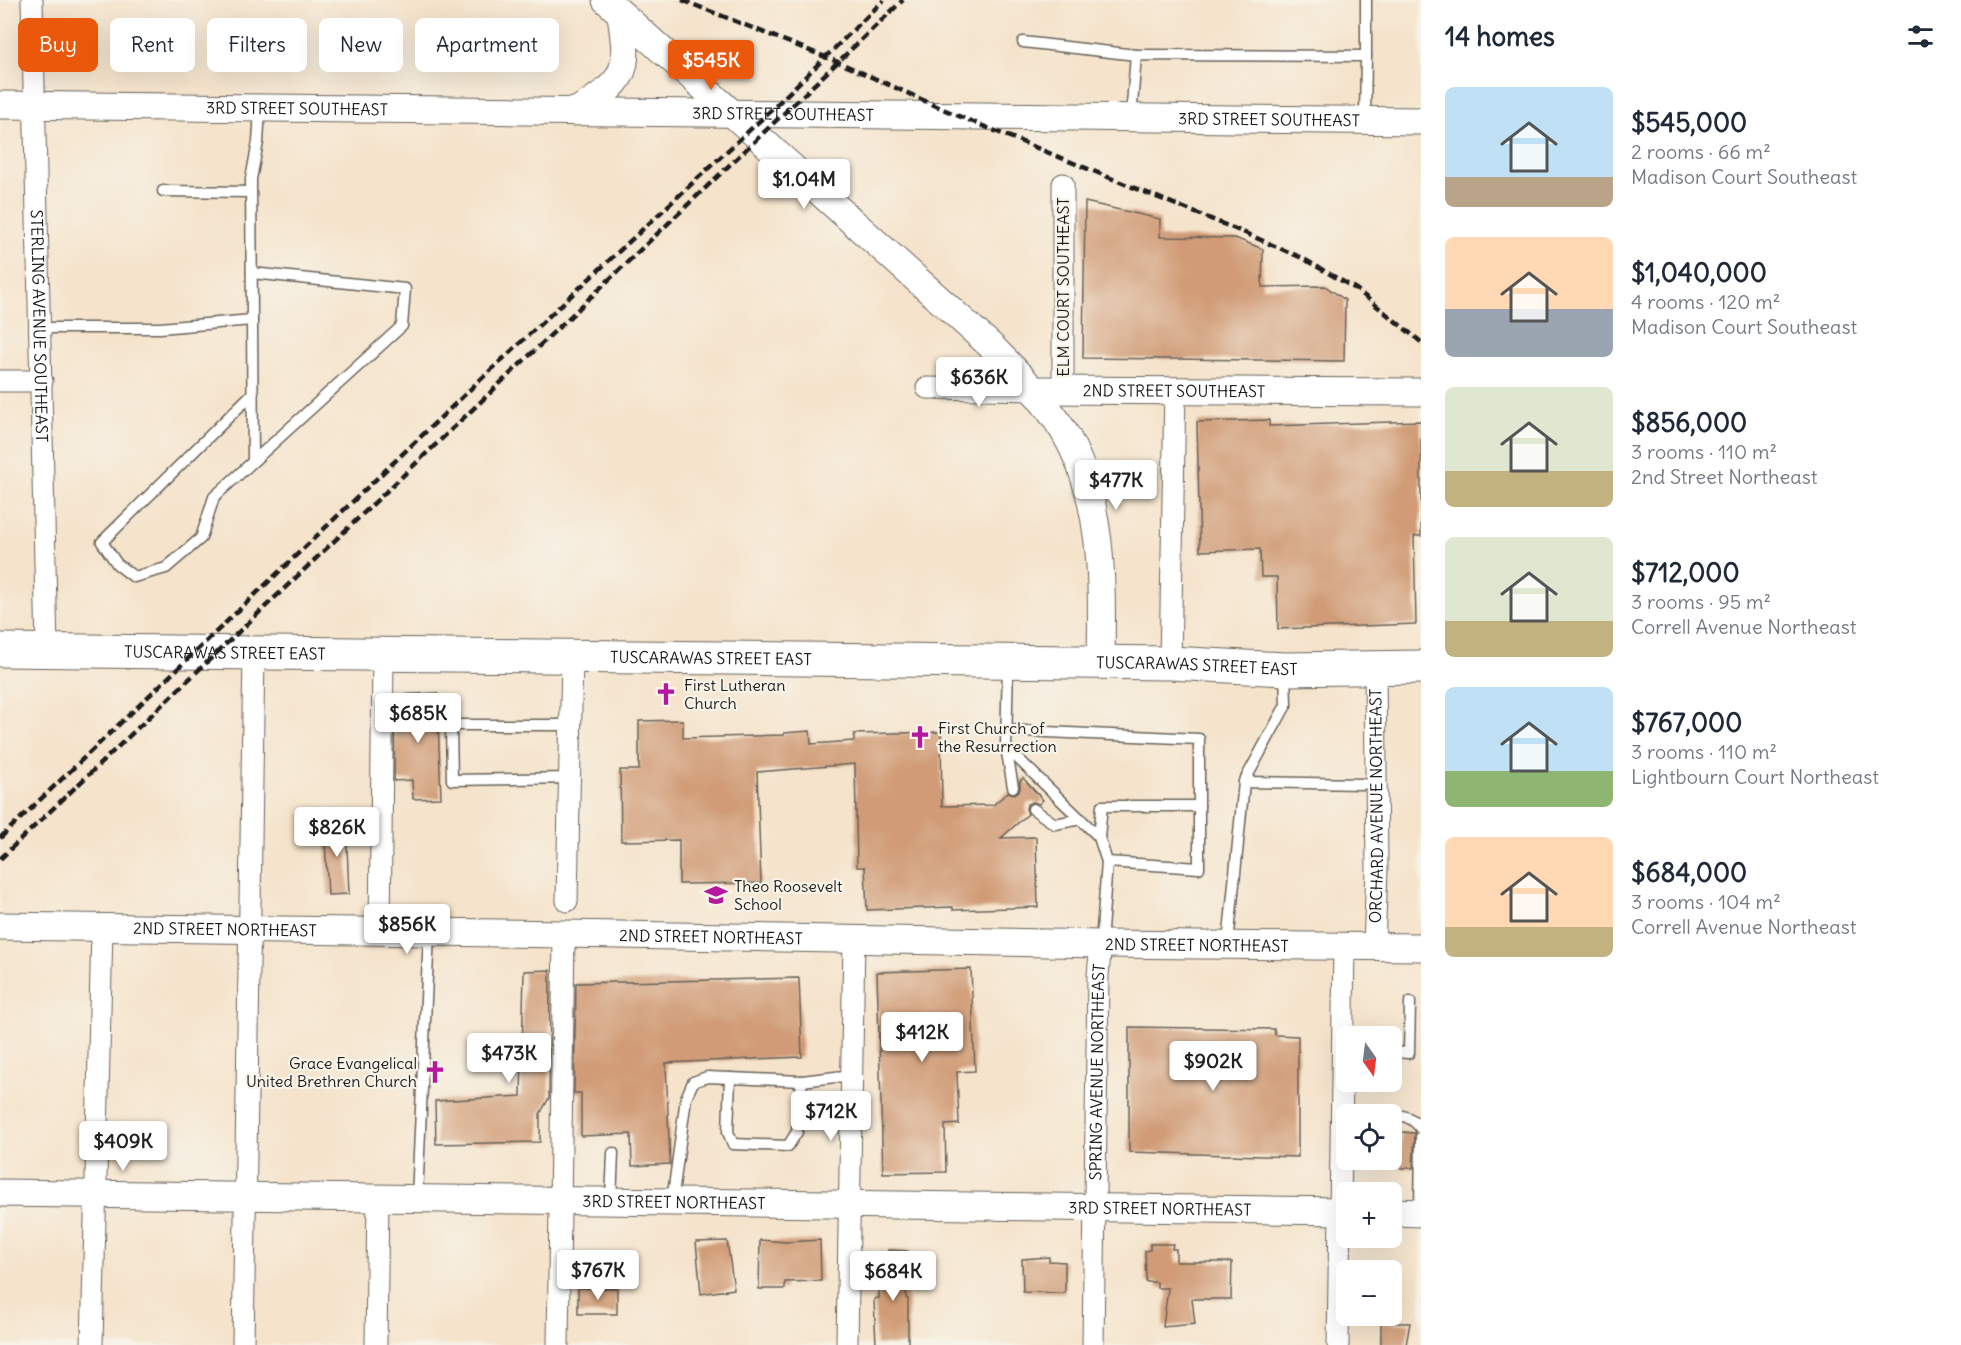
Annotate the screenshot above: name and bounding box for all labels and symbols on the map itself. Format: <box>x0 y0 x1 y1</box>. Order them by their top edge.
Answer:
pin: $545K <box>669 40 753 91</box>
street label: 3RD STREET SOUTHEAST <box>206 97 388 119</box>
street label: 3RD STREET SOUTHEAST <box>692 103 874 125</box>
street label: 3RD STREET SOUTHEAST <box>1178 108 1360 130</box>
pin: $1.04M <box>755 159 853 210</box>
street label: ELM COURT SOUTHEAST <box>1053 197 1073 377</box>
street label: STERLING AVENUE SOUTHEAST <box>27 209 52 442</box>
pin: $636K <box>937 357 1021 408</box>
street label: 2ND STREET SOUTHEAST <box>1083 380 1265 401</box>
pin: $477K <box>1074 460 1158 511</box>
street label: TUSCARAWAS STREET EAST <box>124 641 326 664</box>
street label: TUSCARAWAS STREET EAST <box>610 647 812 669</box>
street label: TUSCARAWAS STREET EAST <box>1096 652 1298 679</box>
place label: First Lutheran Church <box>684 675 786 713</box>
church icon: First Lutheran Church <box>653 681 679 707</box>
street label: ORCHARD AVENUE NORTHEAST <box>1365 689 1387 924</box>
pin: $685K <box>376 693 460 744</box>
place label: First Church of the Resurrection <box>938 718 1057 756</box>
church icon: First Church of the Resurrection <box>907 724 933 750</box>
pin: $826K <box>295 807 379 858</box>
place label: Theo Roosevelt School <box>734 876 843 914</box>
school or university icon: Theo Roosevelt School <box>703 882 729 908</box>
pin: $856K <box>365 904 449 955</box>
street label: 2ND STREET NORTHEAST <box>133 918 317 940</box>
street label: 2ND STREET NORTHEAST <box>619 925 803 948</box>
street label: 2ND STREET NORTHEAST <box>1105 934 1289 956</box>
street label: SPRING AVENUE NORTHEAST <box>1085 963 1109 1181</box>
pin: $412K <box>880 1012 964 1063</box>
north arrow <box>1336 1026 1402 1092</box>
pin: $473K <box>467 1033 551 1084</box>
pin: $902K <box>1171 1041 1255 1092</box>
place label: Grace Evangelical United Brethren Church <box>246 1053 417 1091</box>
church icon: Grace Evangelical United Brethren Church <box>422 1059 448 1085</box>
pin: $712K <box>789 1091 873 1142</box>
pin: $409K <box>81 1121 165 1172</box>
street label: 3RD STREET NORTHEAST <box>582 1191 766 1213</box>
street label: 3RD STREET NORTHEAST <box>1068 1197 1252 1220</box>
pin: $767K <box>556 1250 640 1301</box>
pin: $684K <box>851 1251 935 1302</box>

